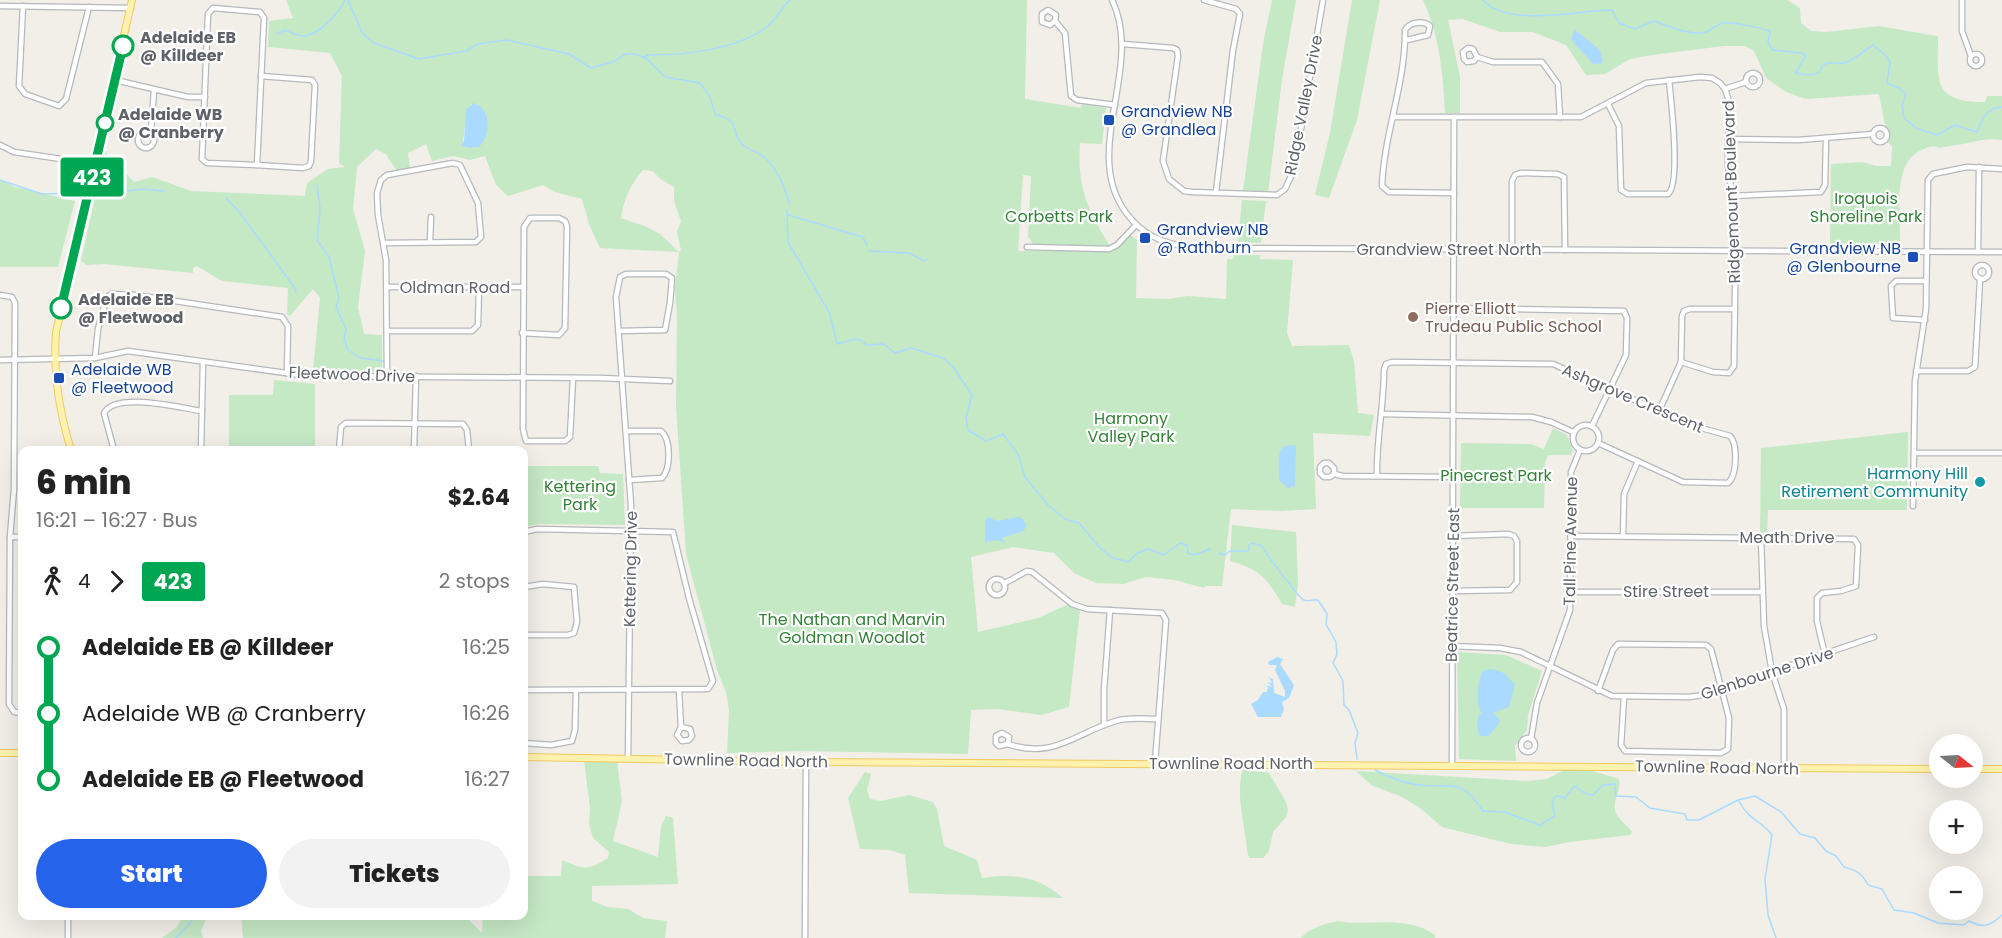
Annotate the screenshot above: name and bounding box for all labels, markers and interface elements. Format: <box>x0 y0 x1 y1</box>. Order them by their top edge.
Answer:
place label: Adelaide EB @ Killdeer <box>140 26 236 67</box>
street label: Ridge Valley Drive <box>1279 33 1328 177</box>
marker: Adelaide EB @ Killdeer <box>112 35 134 57</box>
place label: Grandview NB @ Grandlea <box>1121 100 1233 141</box>
street label: Ridgemount Boulevard <box>1717 100 1746 284</box>
place label: Adelaide WB @ Cranberry <box>118 103 225 144</box>
marker: Grandview NB @ Grandlea <box>1102 113 1116 127</box>
marker: Adelaide WB @ Cranberry <box>96 114 114 132</box>
line badge: 423 <box>58 158 127 196</box>
text: 423 <box>73 163 111 192</box>
park label: Iroquois Shoreline Park <box>1810 187 1923 228</box>
park label: Corbetts Park <box>1005 205 1114 228</box>
place label: Grandview NB @ Rathburn <box>1157 218 1269 259</box>
marker: Grandview NB @ Rathburn <box>1138 231 1152 245</box>
place label: Grandview NB @ Glenbourne <box>1787 237 1901 278</box>
street label: Grandview Street North <box>1356 238 1542 261</box>
marker: Grandview NB @ Glenbourne <box>1906 250 1920 264</box>
street label: Oldman Road <box>400 276 510 299</box>
place label: Adelaide EB @ Fleetwood <box>78 288 183 329</box>
marker: Adelaide EB @ Fleetwood <box>50 297 72 319</box>
place label: Pierre Elliott Trudeau Public School <box>1425 297 1602 338</box>
marker: Pierre Elliott Trudeau Public School <box>1406 310 1420 324</box>
place label: Adelaide WB @ Fleetwood <box>71 358 174 399</box>
street label: Ashgrove Crescent <box>1558 358 1707 439</box>
street label: Fleetwood Drive <box>288 361 416 388</box>
marker: Adelaide WB @ Fleetwood <box>52 371 66 385</box>
park label: Harmony Valley Park <box>1088 407 1175 448</box>
text: 6 min <box>36 459 131 506</box>
place label: Harmony Hill Retirement Community <box>1781 462 1968 503</box>
park label: Pinecrest Park <box>1440 464 1553 487</box>
park label: Kettering Park <box>544 475 616 516</box>
marker: Harmony Hill Retirement Community <box>1973 475 1987 489</box>
street label: Tall Pine Avenue <box>1558 476 1583 606</box>
text: $2.64 <box>448 482 510 513</box>
text: 16:21 – 16:27 · Bus <box>36 506 198 534</box>
street label: Beatrice Street East <box>1440 507 1465 662</box>
street label: Kettering Drive <box>618 511 643 627</box>
street label: Meath Drive <box>1740 526 1835 549</box>
icon: walk <box>36 565 69 598</box>
icon: forward <box>100 565 133 598</box>
text: 4 <box>78 567 91 595</box>
text: 423 <box>154 567 193 596</box>
text: 2 stops <box>439 567 510 595</box>
street label: Stire Street <box>1623 580 1709 603</box>
park label: The Nathan and Marvin Goldman Woodlot <box>759 608 945 649</box>
text: Adelaide EB @ Killdeer <box>82 632 334 663</box>
text: 16:25 <box>463 633 510 661</box>
street label: Glenbourne Drive <box>1698 641 1837 706</box>
text: Adelaide WB @ Cranberry <box>82 698 366 729</box>
text: 16:26 <box>462 699 510 727</box>
north arrow <box>1929 734 1983 788</box>
map controls <box>1929 734 1983 920</box>
street label: Townline Road North <box>664 748 828 773</box>
street label: Townline Road North <box>1149 752 1313 775</box>
street label: Townline Road North <box>1635 755 1799 780</box>
text: Adelaide EB @ Fleetwood <box>82 764 364 795</box>
text: 16:27 <box>464 765 510 793</box>
button: + <box>1929 800 1983 854</box>
button: Start <box>36 839 267 908</box>
button: Tickets <box>279 839 510 908</box>
button: − <box>1929 866 1983 920</box>

